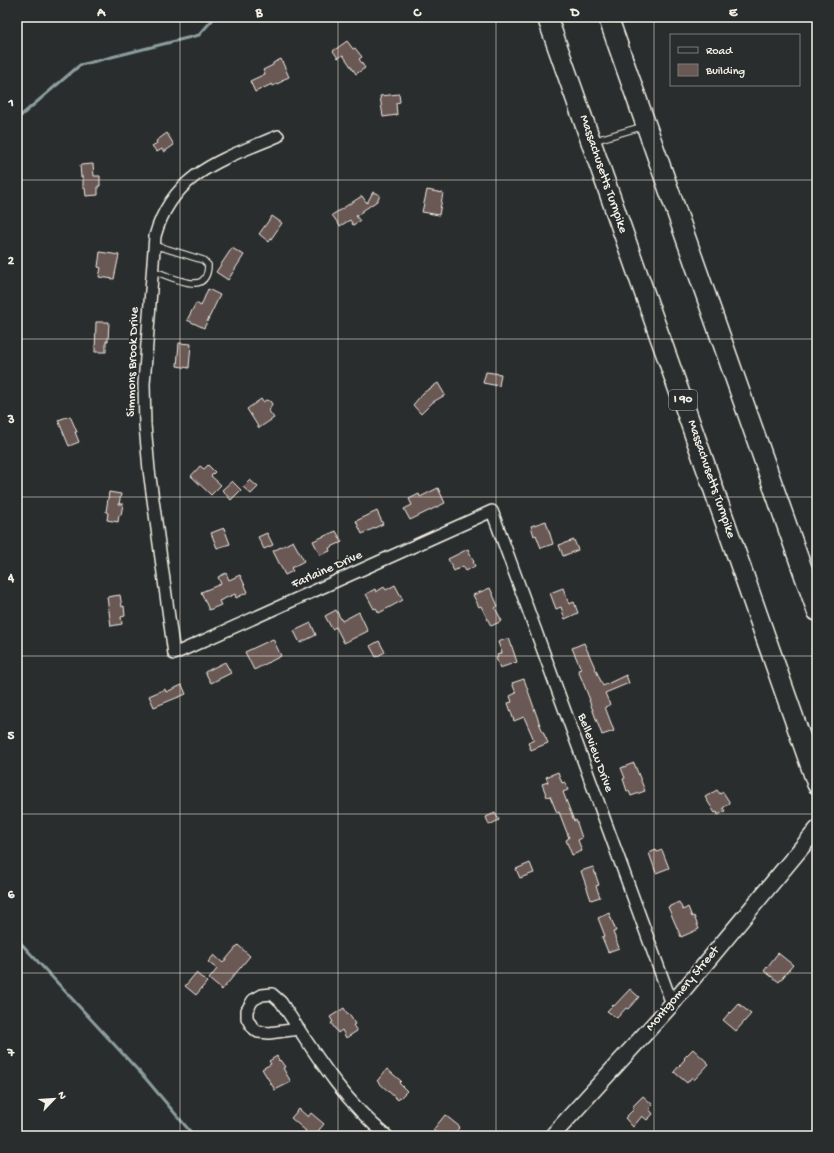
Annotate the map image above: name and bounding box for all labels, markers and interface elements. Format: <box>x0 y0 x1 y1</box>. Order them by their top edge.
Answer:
text: A <box>96 6 106 21</box>
text: B <box>255 6 264 21</box>
text: C <box>412 6 422 21</box>
text: D <box>570 6 580 21</box>
text: E <box>729 6 738 21</box>
legend <box>670 34 800 86</box>
text: Road <box>706 45 733 59</box>
text: Building <box>705 65 745 79</box>
text: 1 <box>7 96 14 111</box>
street label: Massachusetts Turnpike <box>576 113 630 235</box>
text: 2 <box>8 254 15 269</box>
street label: Simmons Brook Drive <box>124 306 142 417</box>
road number: I 90 <box>669 390 697 410</box>
text: 3 <box>7 413 15 428</box>
street label: Massachusetts Turnpike <box>684 418 738 540</box>
street label: Farlaine Drive <box>288 548 365 593</box>
text: 4 <box>7 571 15 586</box>
street label: Belleview Drive <box>573 711 616 795</box>
text: 5 <box>8 729 15 744</box>
text: 6 <box>8 888 15 903</box>
street label: Montgomery Street <box>643 942 724 1034</box>
text: 7 <box>7 1046 16 1061</box>
north arrow <box>34 1079 74 1119</box>
text: N <box>54 1090 68 1101</box>

